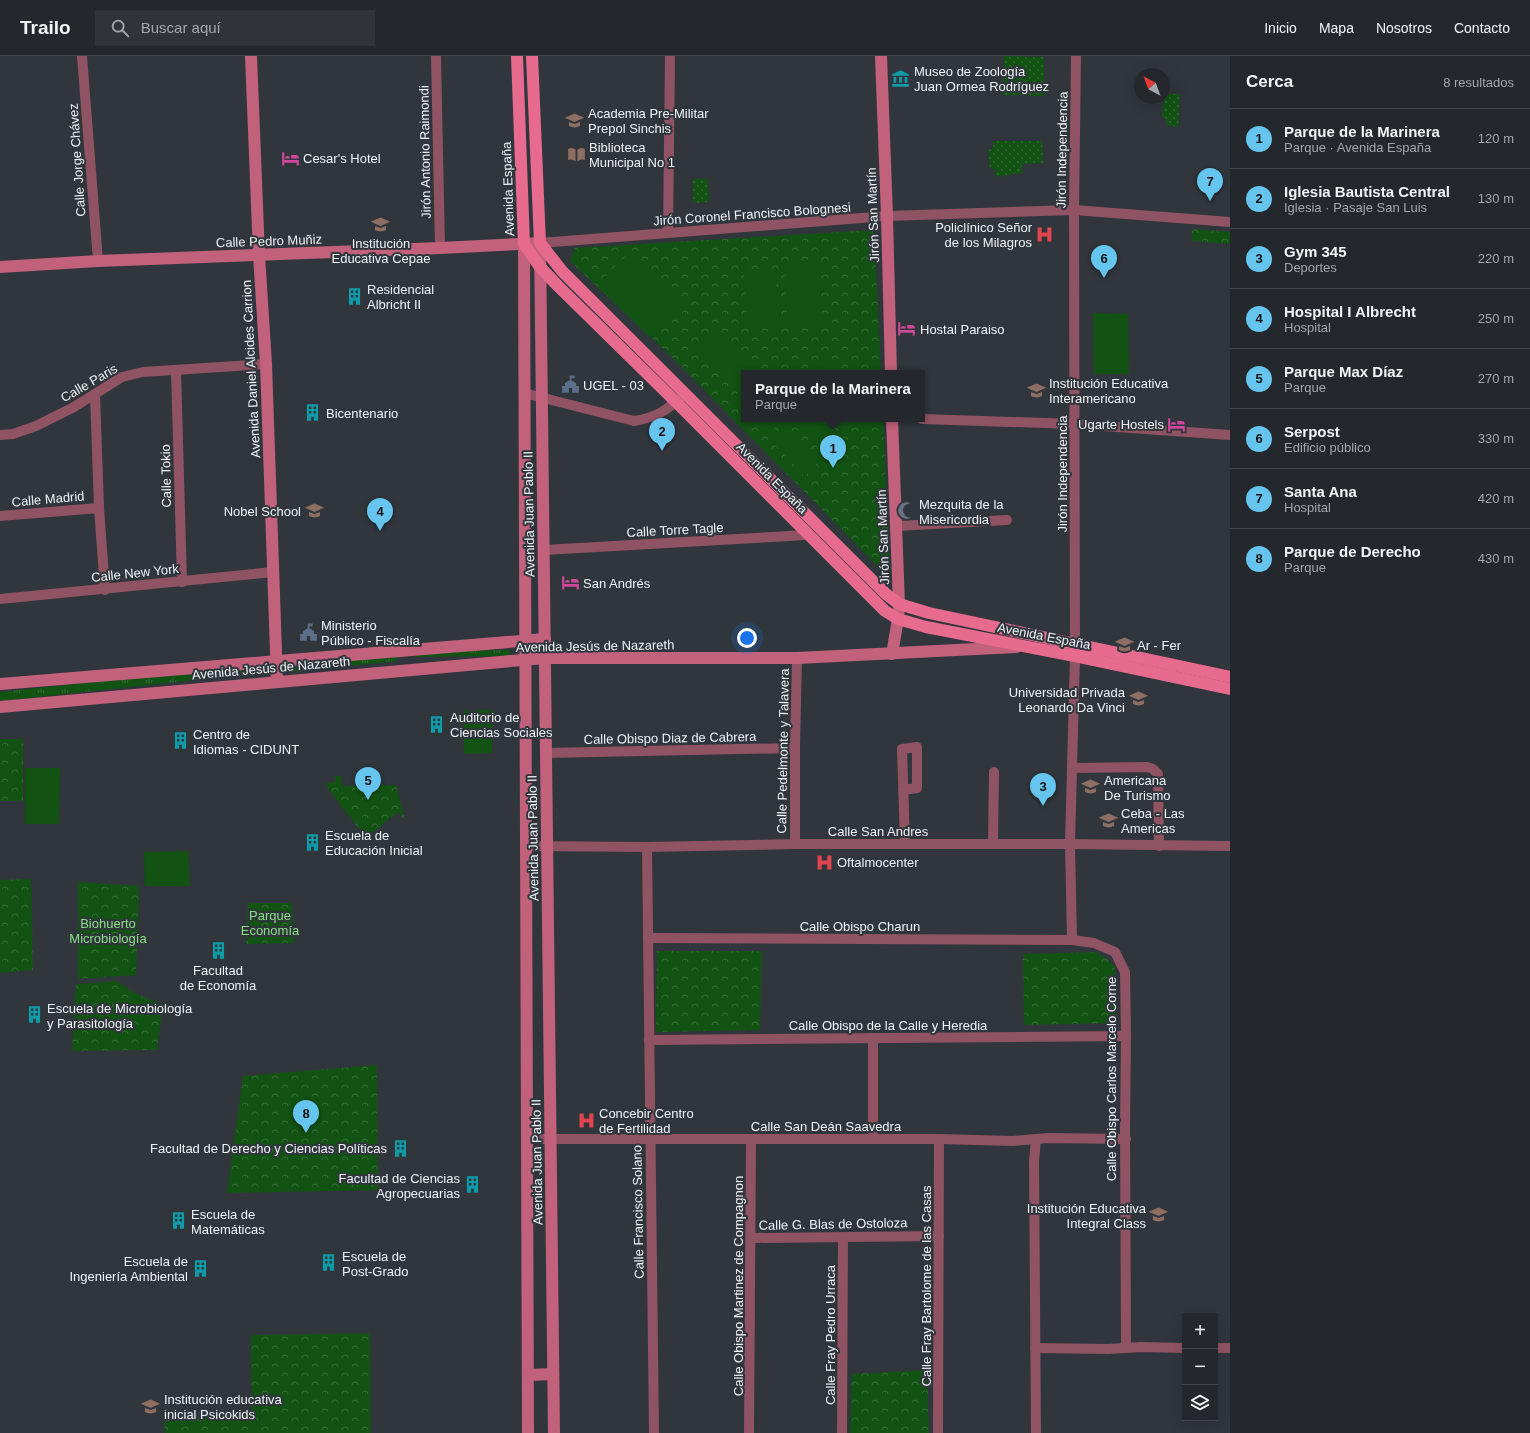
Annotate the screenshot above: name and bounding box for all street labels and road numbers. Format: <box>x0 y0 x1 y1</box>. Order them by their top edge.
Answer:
street label: Jirón Antonio Raimondi <box>416 85 434 219</box>
street label: Jirón Independencia <box>1053 91 1071 209</box>
street label: Calle Jorge Chávez <box>66 103 88 217</box>
street label: Avenida España <box>499 141 517 236</box>
street label: Jirón San Martín <box>864 167 882 263</box>
street label: Jirón Coronel Francisco Bolognesi <box>653 200 851 228</box>
street label: Calle Pedro Muñiz <box>216 232 322 250</box>
street label: Avenida Daniel Alcides Carrion <box>239 280 263 458</box>
street label: Calle Paris <box>58 361 120 405</box>
street label: Jirón Independencia <box>1055 415 1070 533</box>
street label: Avenida España <box>733 439 811 517</box>
street label: Calle Tokio <box>158 444 174 508</box>
street label: Avenida Juan Pablo II <box>520 451 538 577</box>
street label: Calle Madrid <box>11 488 85 510</box>
street label: Jirón San Martín <box>874 489 892 585</box>
street label: Calle Torre Tagle <box>626 520 724 540</box>
street label: Calle New York <box>90 561 180 585</box>
street label: Avenida España <box>996 620 1093 653</box>
street label: Avenida Jesús de Nazareth <box>516 637 674 655</box>
street label: Avenida Jesús de Nazareth <box>191 654 351 682</box>
street label: Calle Pedelmonte y Talavera <box>774 667 792 834</box>
street label: Calle Obispo Diaz de Cabrera <box>584 729 757 747</box>
street label: Avenida Juan Pablo II <box>524 775 542 901</box>
street label: Calle San Andres <box>828 824 929 839</box>
street label: Calle Obispo Charun <box>800 919 920 934</box>
street label: Calle Obispo Carlos Marcelo Corne <box>1104 977 1119 1181</box>
street label: Calle Obispo de la Calle y Heredia <box>789 1018 988 1033</box>
street label: Avenida Juan Pablo II <box>528 1099 546 1225</box>
street label: Calle San Deán Saavedra <box>751 1119 902 1134</box>
street label: Calle Francisco Solano <box>629 1145 647 1279</box>
street label: Calle Obispo Martinez de Compagnon <box>731 1176 746 1396</box>
street label: Calle Fray Bartolome de las Casas <box>919 1185 934 1386</box>
street label: Calle G. Blas de Ostoloza <box>758 1215 908 1233</box>
street label: Calle Fray Pedro Urraca <box>823 1264 838 1405</box>

